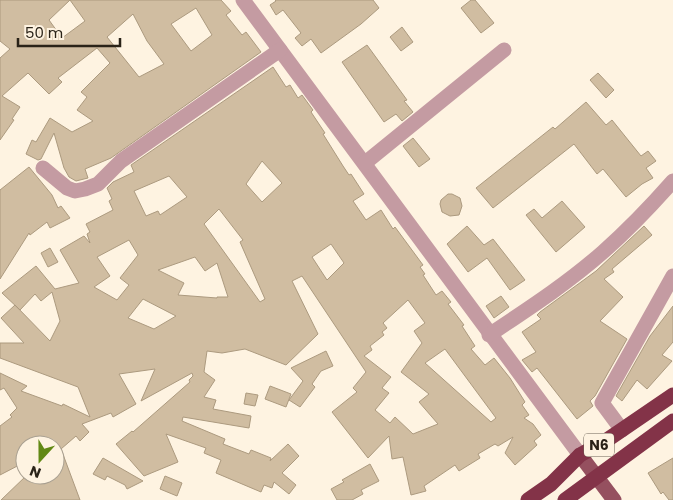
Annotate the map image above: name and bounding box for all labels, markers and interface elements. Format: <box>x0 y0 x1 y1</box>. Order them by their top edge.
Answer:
scale bar <box>18 15 120 47</box>
text: 50 m <box>25 22 63 43</box>
road number: N6 <box>584 434 614 456</box>
north arrow <box>15 435 65 485</box>
text: N <box>27 461 44 483</box>

